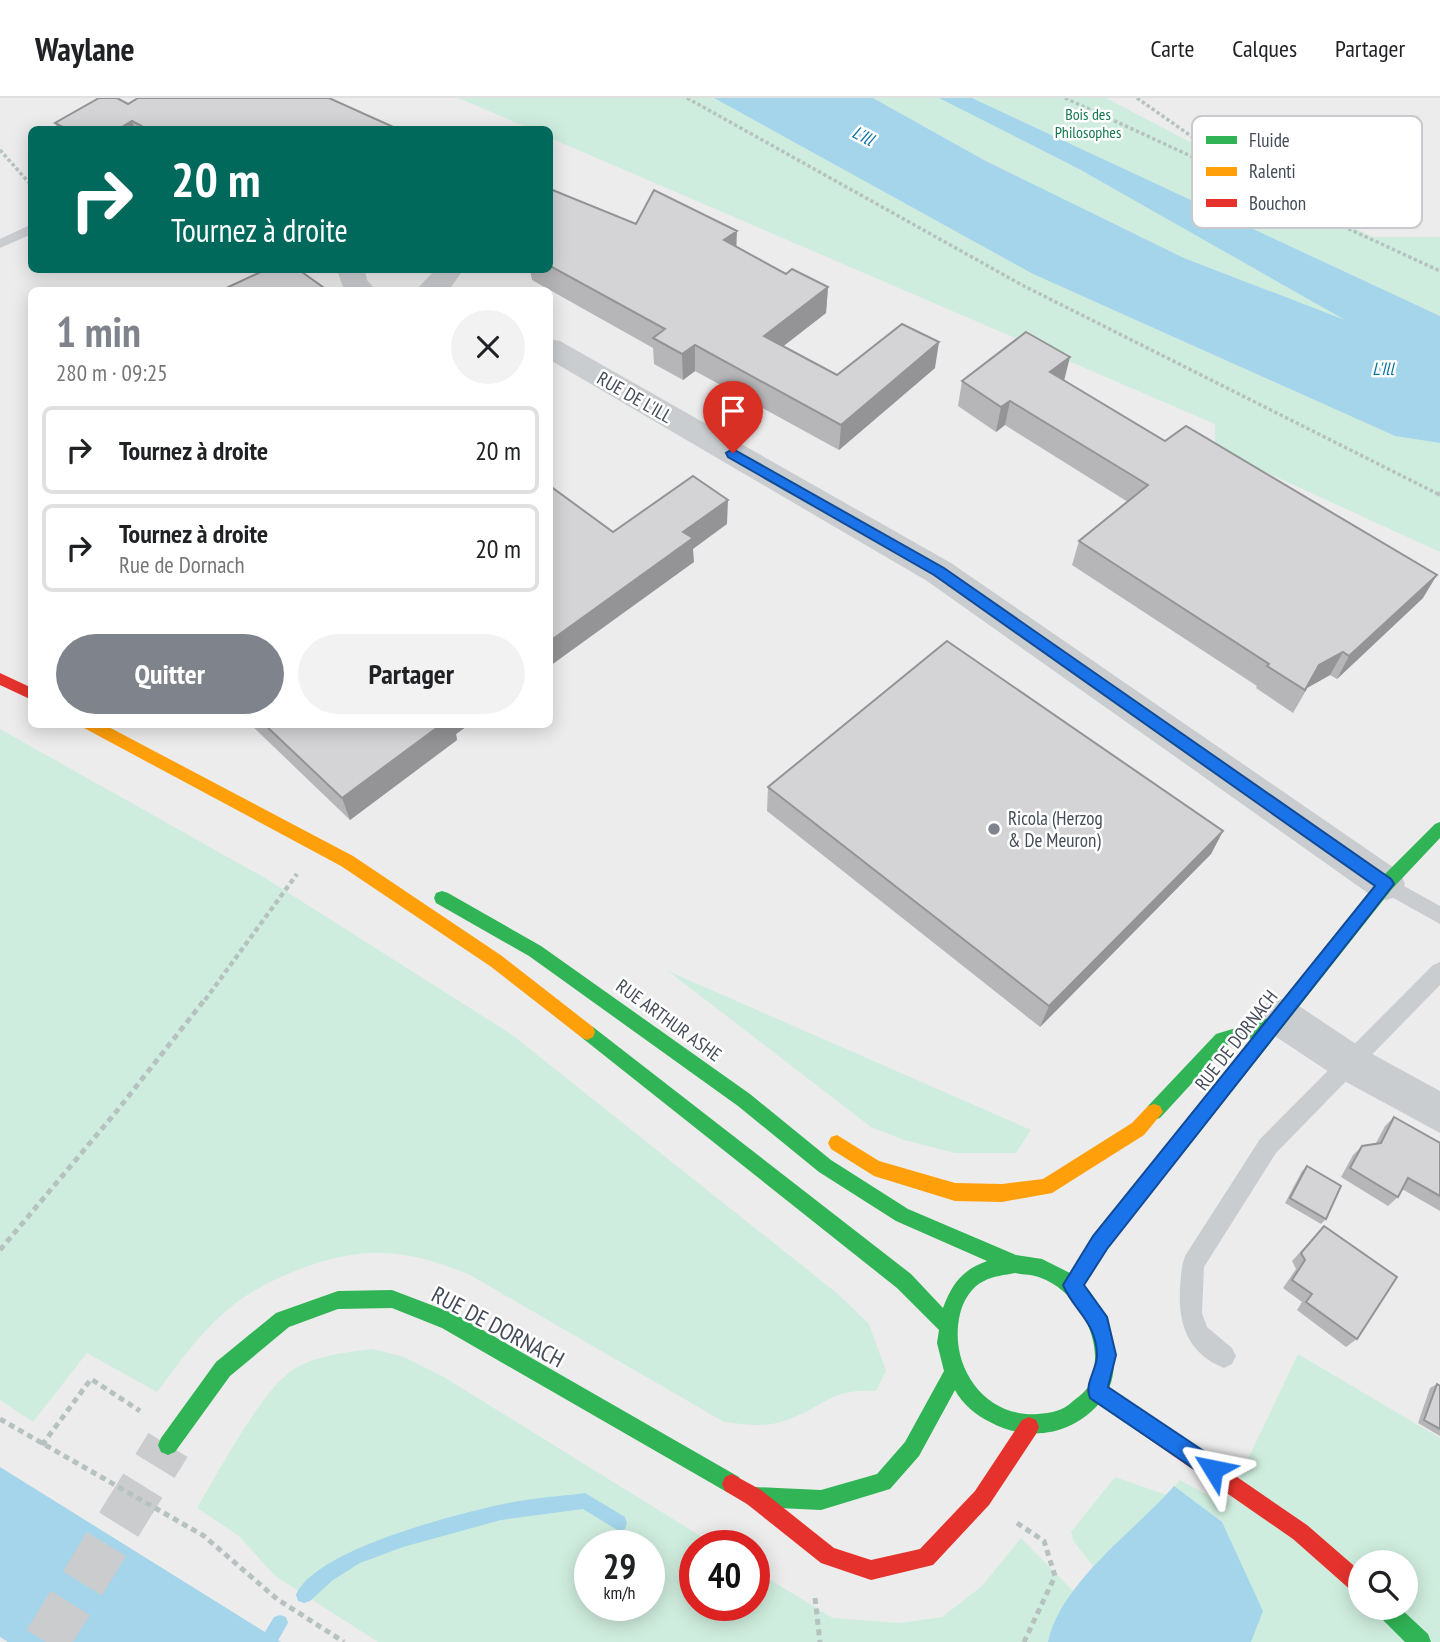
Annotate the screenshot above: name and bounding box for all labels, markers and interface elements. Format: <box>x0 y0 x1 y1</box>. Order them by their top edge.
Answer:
text: Waylane <box>35 27 135 70</box>
text: Carte <box>1151 33 1194 64</box>
text: Calques <box>1232 33 1297 64</box>
text: Partager <box>1335 33 1405 64</box>
park label: Bois des Philosophes <box>1055 104 1121 142</box>
legend <box>1192 116 1422 228</box>
water label: L'Ill <box>848 120 880 151</box>
text: Fluide <box>1249 128 1290 152</box>
text: 20 m <box>171 147 260 211</box>
icon: right <box>56 154 147 245</box>
text: Ralenti <box>1249 159 1296 183</box>
text: Bouchon <box>1249 191 1306 215</box>
text: Tournez à droite <box>171 209 348 251</box>
text: 1 min <box>56 304 141 359</box>
button: close <box>451 310 525 384</box>
water label: L'Ill <box>1372 357 1396 380</box>
text: 280 m · 09:25 <box>56 358 168 387</box>
street label: RUE DE L'ILL <box>593 366 677 428</box>
pin <box>703 381 763 453</box>
icon: arrive <box>714 392 752 430</box>
icon: right <box>60 431 98 469</box>
text: Tournez à droite <box>119 434 268 467</box>
text: 20 m <box>475 434 521 467</box>
text: Tournez à droite <box>119 517 268 550</box>
icon: right <box>60 529 98 567</box>
text: 20 m <box>475 532 521 565</box>
text: Rue de Dornach <box>119 550 245 579</box>
button: Quitter <box>56 634 284 714</box>
button: Partager <box>298 634 525 714</box>
place label: Ricola (Herzog & De Meuron) <box>1008 806 1103 852</box>
marker: Ricola (Herzog & De Meuron) <box>986 821 1002 837</box>
street label: RUE ARTHUR ASHE <box>612 974 726 1066</box>
street label: RUE DE DORNACH <box>1189 985 1283 1095</box>
street label: RUE DE DORNACH <box>427 1279 569 1374</box>
position arrow <box>1176 1432 1250 1506</box>
speed limit sign: 40 <box>679 1530 770 1621</box>
text: 29 <box>603 1543 636 1589</box>
map controls <box>1348 1550 1418 1620</box>
button: search <box>1348 1550 1418 1620</box>
text: km/h <box>604 1581 635 1604</box>

